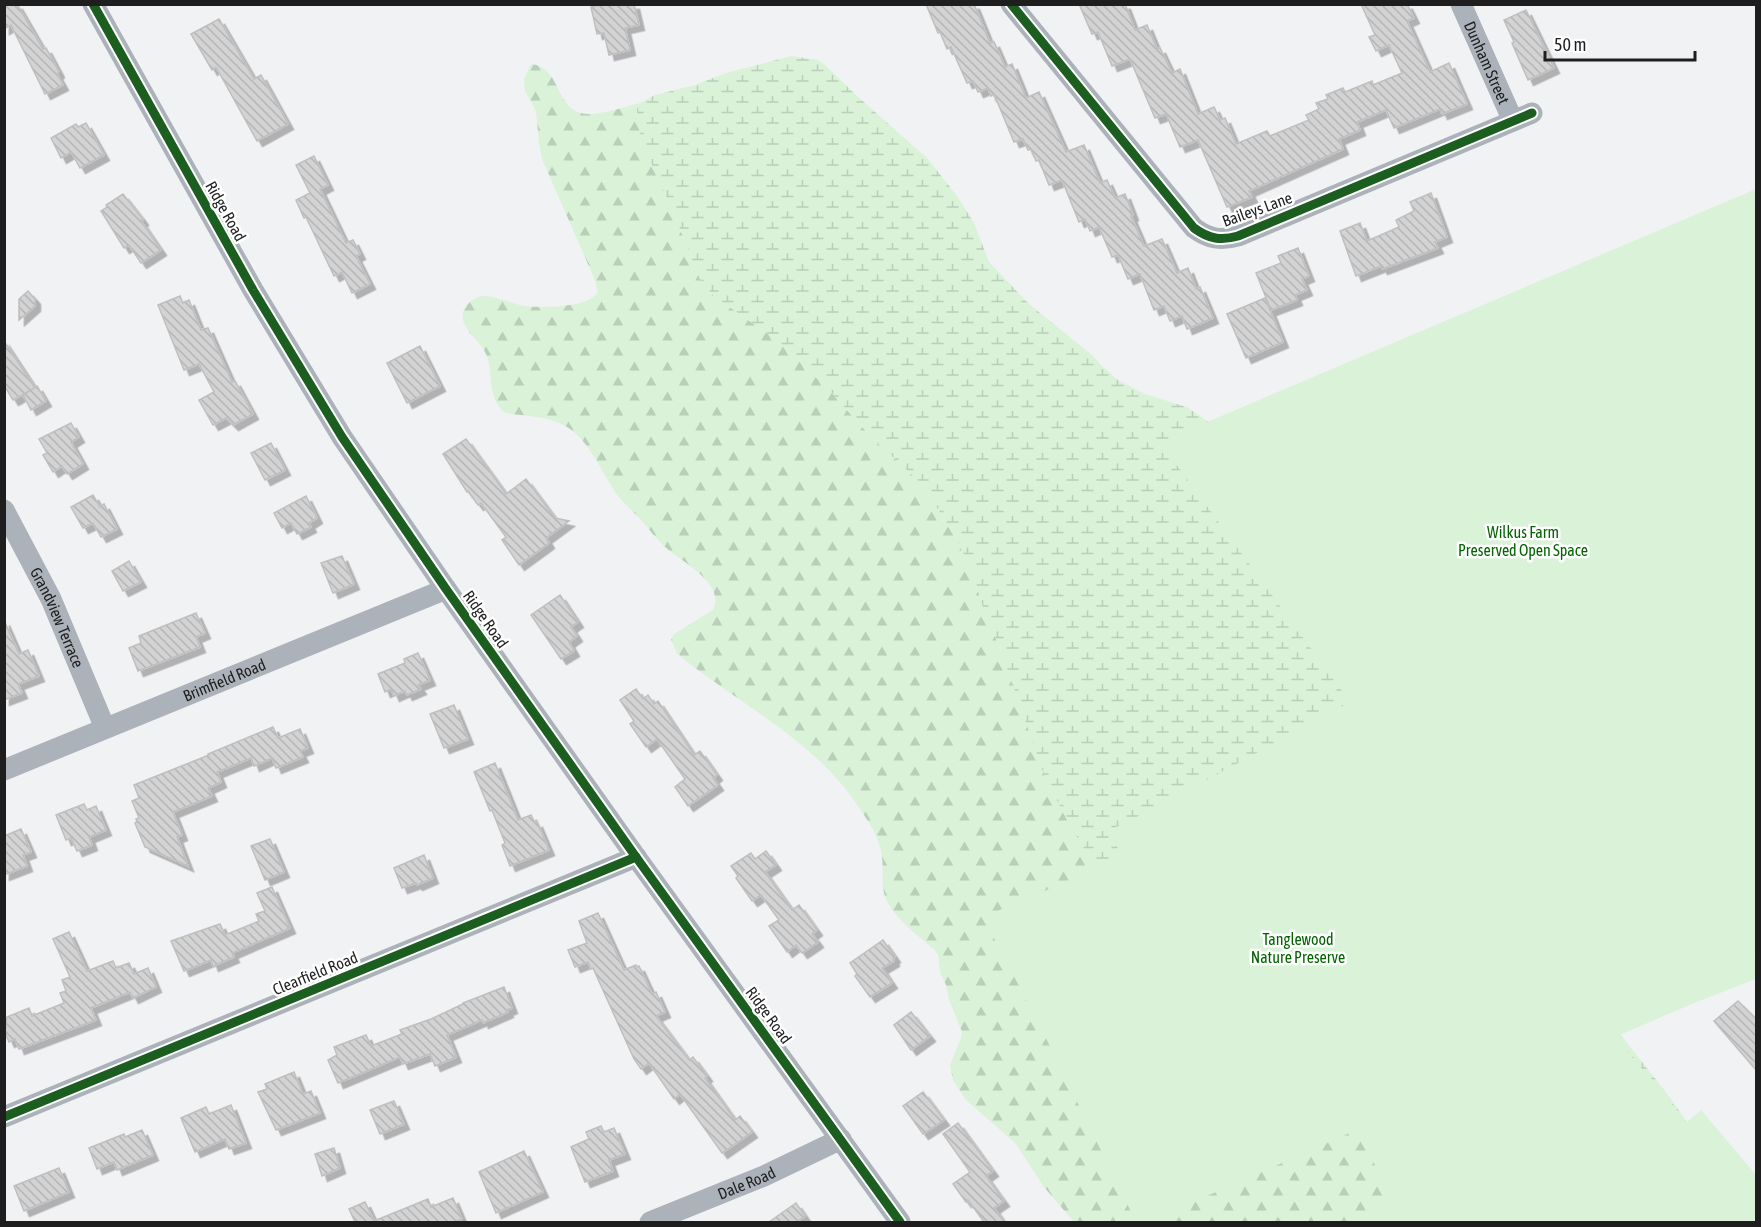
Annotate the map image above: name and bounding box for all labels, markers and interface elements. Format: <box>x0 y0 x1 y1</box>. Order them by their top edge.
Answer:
street label: Dunham Street <box>1461 18 1513 107</box>
scale bar <box>1545 24 1695 62</box>
text: 50 m <box>1554 34 1586 55</box>
street label: Ridge Road <box>201 178 250 245</box>
street label: Baileys Lane <box>1220 188 1295 231</box>
park label: Wilkus Farm Preserved Open Space <box>1458 523 1588 560</box>
street label: Grandview Terrace <box>27 564 88 670</box>
street label: Ridge Road <box>459 587 512 652</box>
street label: Brimfield Road <box>180 655 268 705</box>
park label: Tanglewood Nature Preserve <box>1251 930 1345 966</box>
street label: Clearfield Road <box>270 948 360 998</box>
street label: Ridge Road <box>742 983 796 1048</box>
street label: Dale Road <box>715 1163 778 1203</box>

